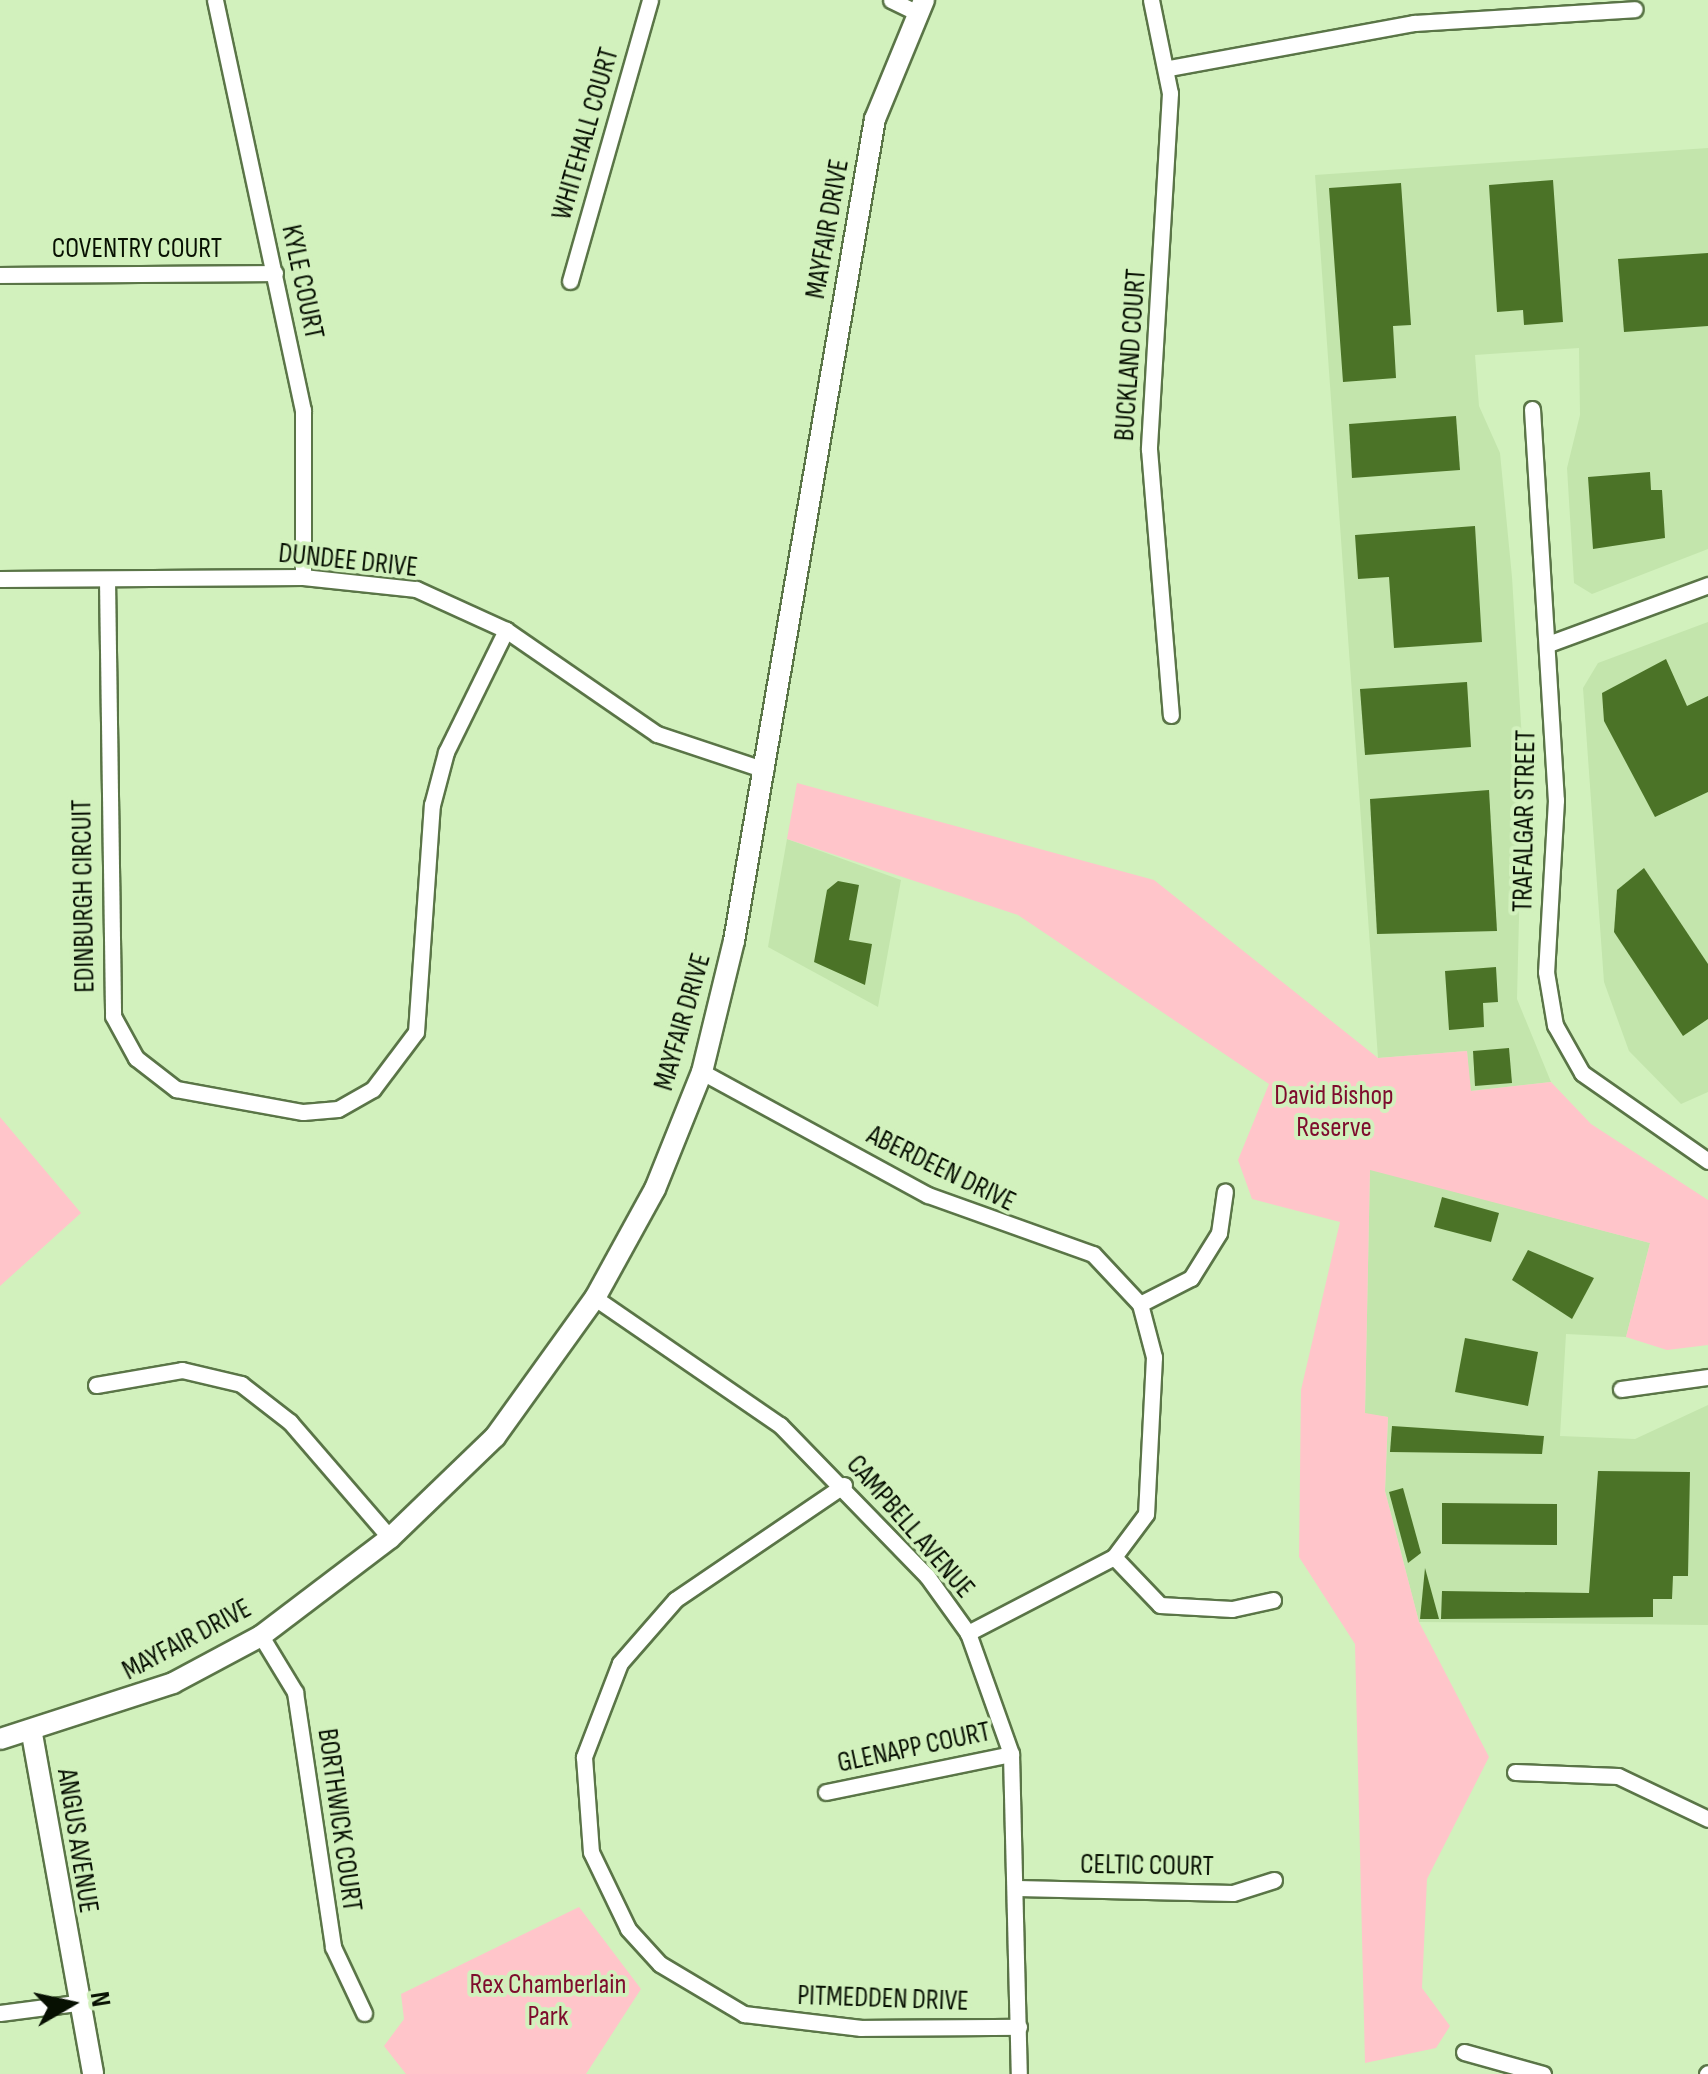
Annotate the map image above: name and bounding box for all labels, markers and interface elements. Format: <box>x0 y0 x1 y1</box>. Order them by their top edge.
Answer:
street label: WHITEHALL COURT <box>545 44 627 224</box>
street label: MAYFAIR DRIVE <box>799 157 857 301</box>
street label: KYLE COURT <box>274 222 330 342</box>
street label: COVENTRY COURT <box>52 232 222 266</box>
street label: BUCKLAND COURT <box>1108 268 1154 442</box>
street label: DUNDEE DRIVE <box>277 537 419 585</box>
street label: TRAFALGAR STREET <box>1507 730 1543 912</box>
street label: EDINBURGH CIRCUIT <box>66 799 102 993</box>
street label: MAYFAIR DRIVE <box>647 950 719 1094</box>
park label: David Bishop Reserve <box>1274 1079 1394 1145</box>
street label: ABERDEEN DRIVE <box>861 1119 1021 1219</box>
street label: CAMPBELL AVENUE <box>839 1449 981 1605</box>
street label: MAYFAIR DRIVE <box>117 1592 257 1688</box>
street label: GLENAPP COURT <box>835 1715 993 1781</box>
street label: BORTHWICK COURT <box>310 1727 368 1913</box>
street label: ANGUS AVENUE <box>49 1766 105 1916</box>
street label: CELTIC COURT <box>1080 1848 1214 1884</box>
north arrow <box>20 1954 120 2054</box>
park label: Rex Chamberlain Park <box>470 1968 626 2034</box>
street label: PITMEDDEN DRIVE <box>797 1979 969 2019</box>
text: N <box>83 1989 118 2009</box>

